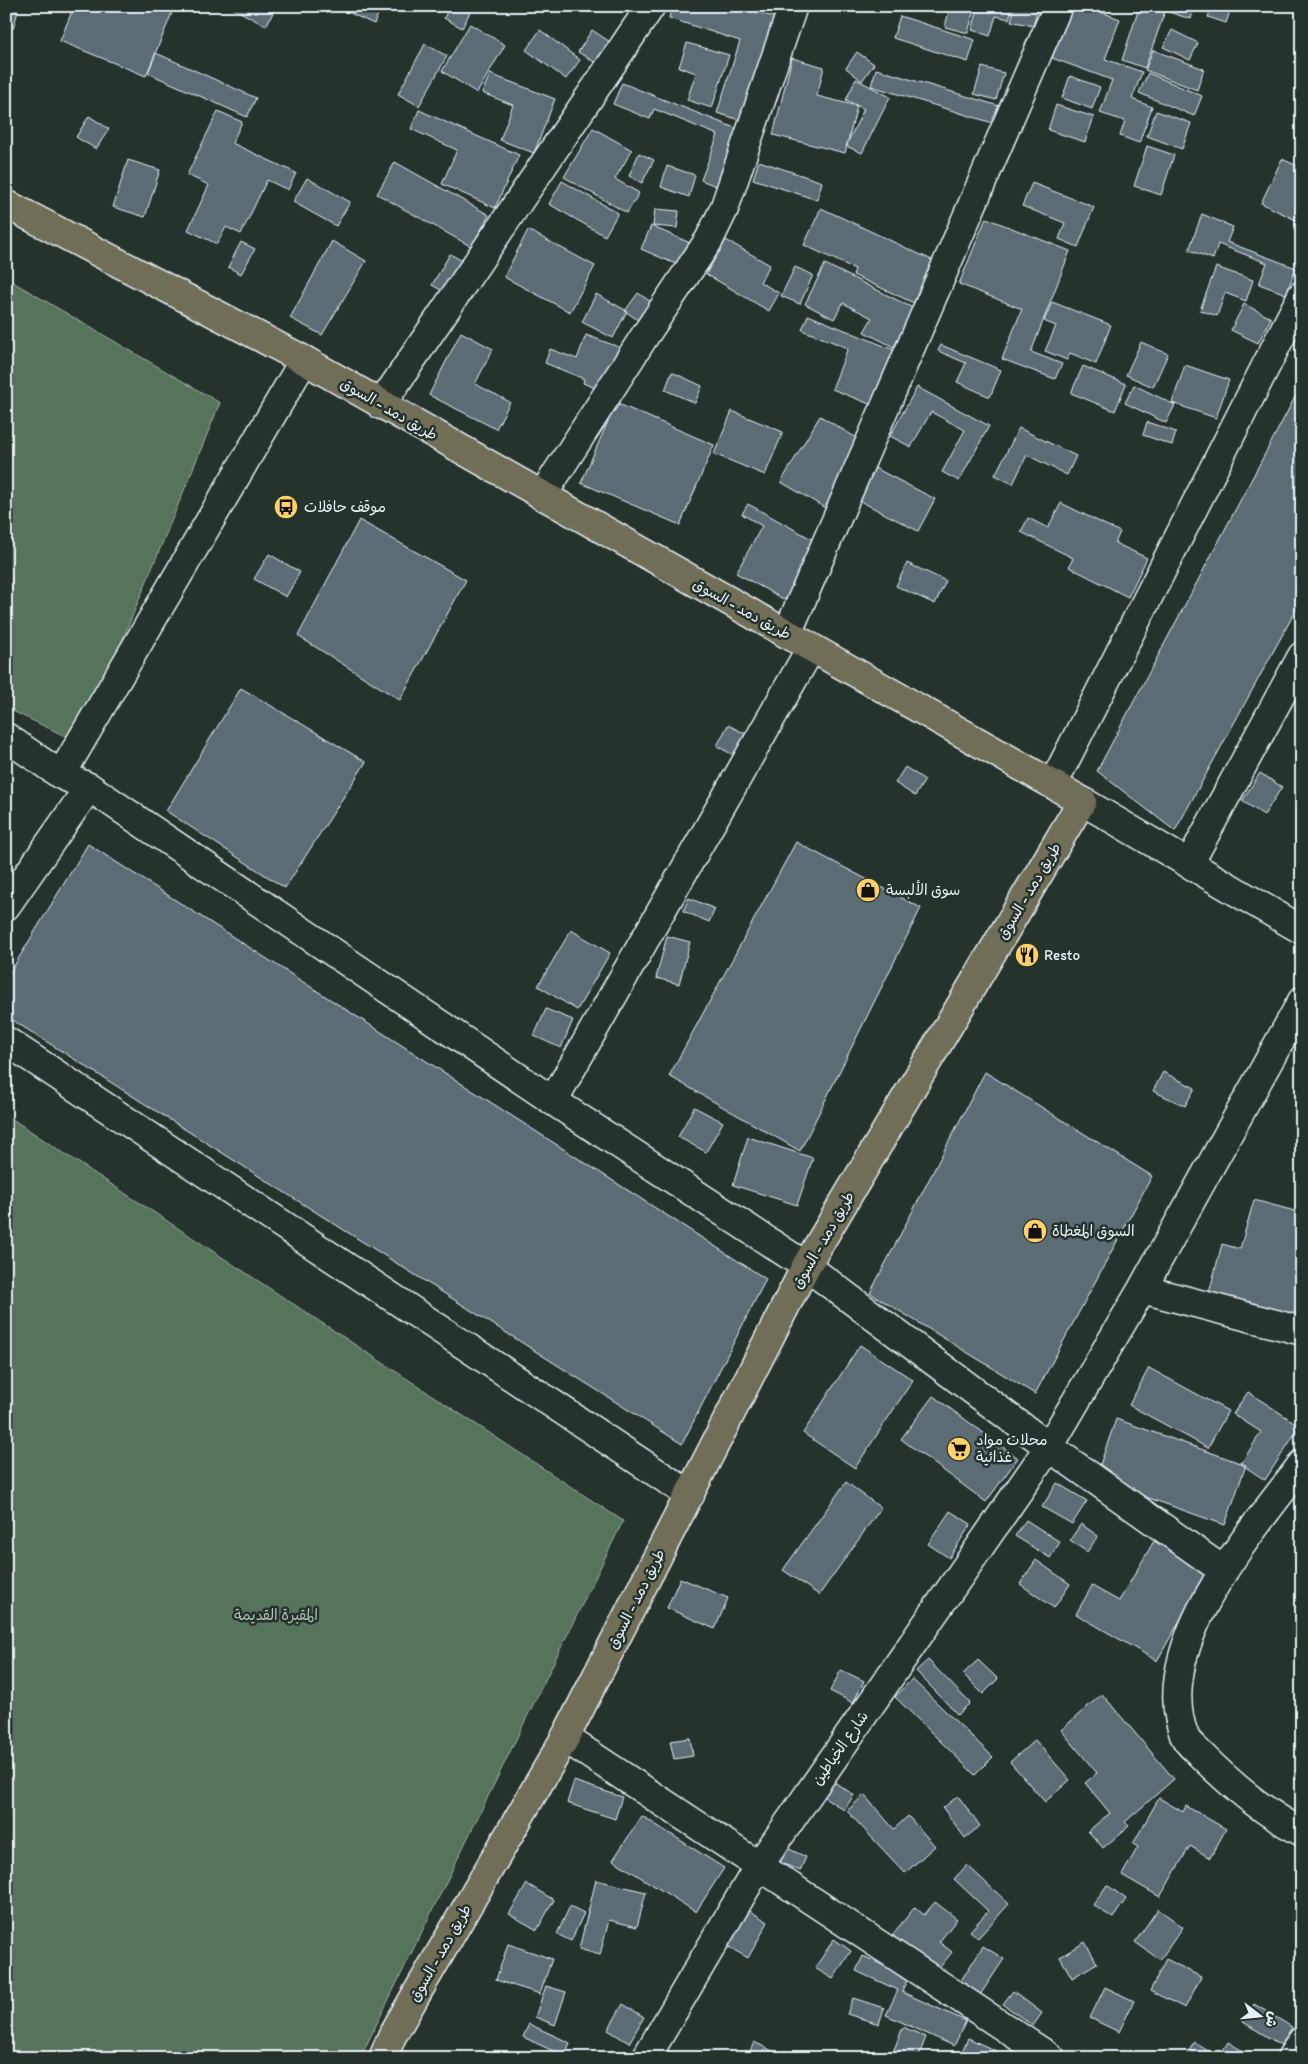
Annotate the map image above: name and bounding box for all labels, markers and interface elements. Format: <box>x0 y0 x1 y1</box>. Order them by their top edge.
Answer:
street label: طريق دمد - السوق <box>337 374 441 444</box>
bus stop icon: موقف حافلات <box>273 494 299 520</box>
place label: موقف حافلات <box>304 498 386 516</box>
street label: طريق دمد - السوق <box>690 575 794 643</box>
street label: طريق دمد - السوق <box>993 839 1065 943</box>
shop icon: سوق الألبسة <box>855 877 881 903</box>
place label: سوق الألبسة <box>886 880 960 899</box>
restaurant icon: Resto <box>1014 942 1040 968</box>
place label: Resto <box>1044 946 1080 964</box>
street label: طريق دمد - السوق <box>788 1188 858 1292</box>
shop icon: السوق المغطاة <box>1022 1218 1048 1244</box>
place label: السوق المغطاة <box>1052 1222 1135 1240</box>
place label: محلات مواد غذائية <box>976 1431 1047 1466</box>
supermarket icon: محلات مواد غذائية <box>946 1436 972 1462</box>
street label: طريق دمد - السوق <box>603 1546 669 1652</box>
park label: المقبرة القديمة <box>234 1606 318 1624</box>
street label: شارع الخياطين <box>808 1707 873 1789</box>
street label: طريق دمد - السوق <box>405 1901 475 2005</box>
north arrow <box>1236 1992 1286 2042</box>
text: ش <box>1262 2010 1282 2029</box>

